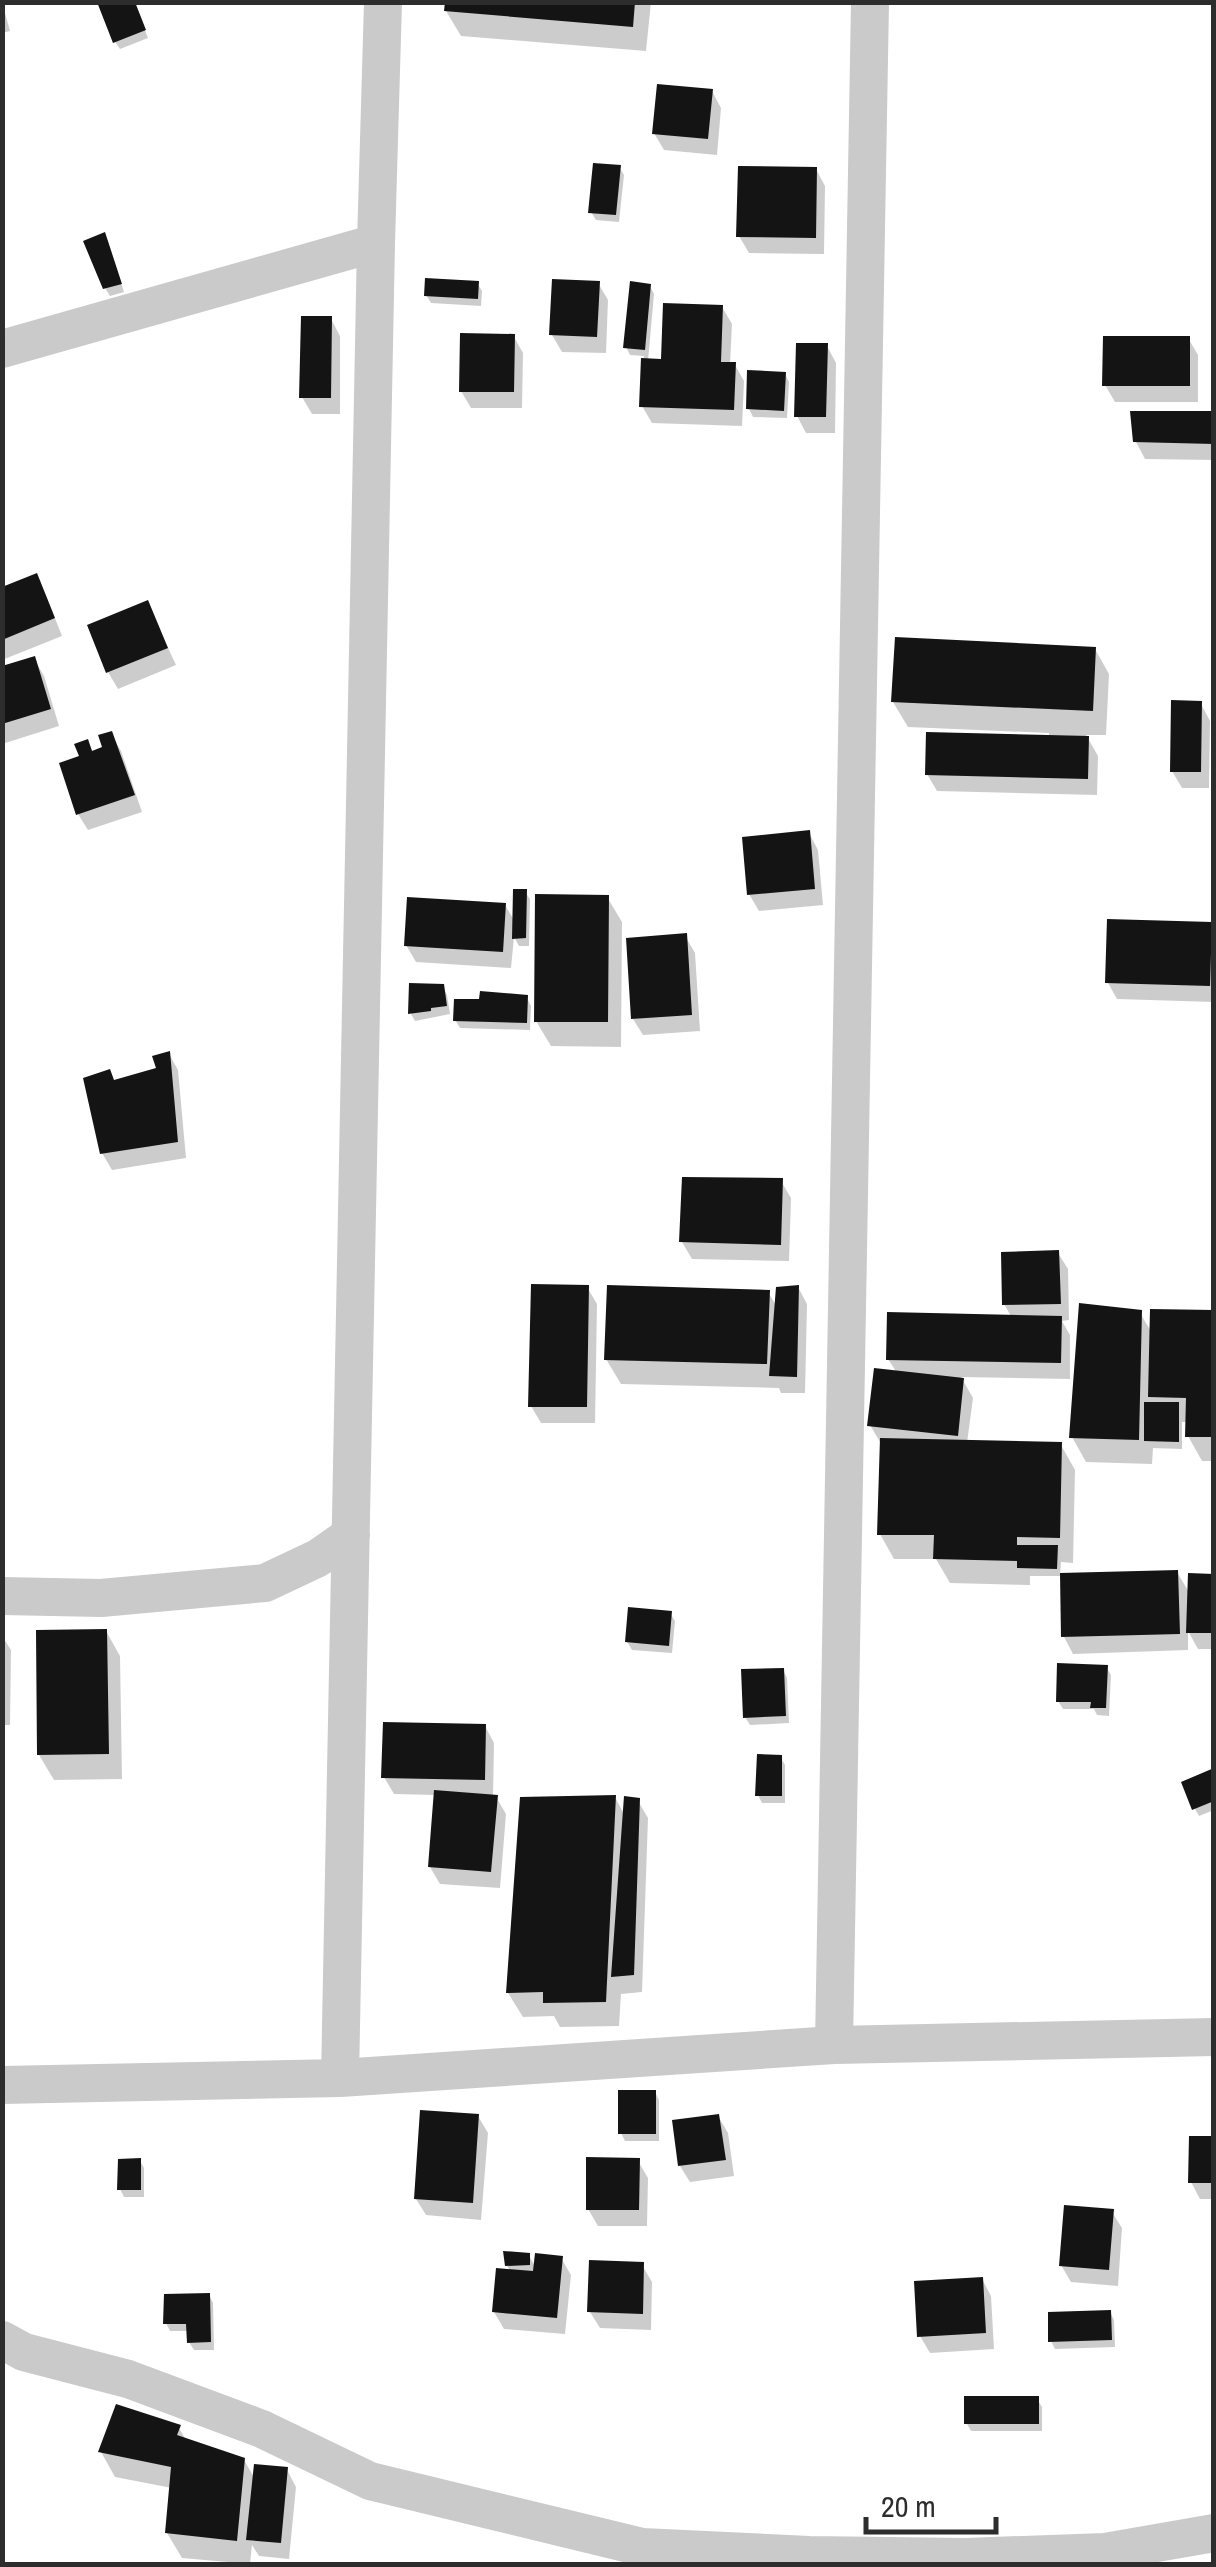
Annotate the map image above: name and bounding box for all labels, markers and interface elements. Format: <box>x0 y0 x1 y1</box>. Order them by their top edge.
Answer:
scale bar <box>866 2472 996 2534</box>
text: 20 m <box>881 2486 936 2526</box>

